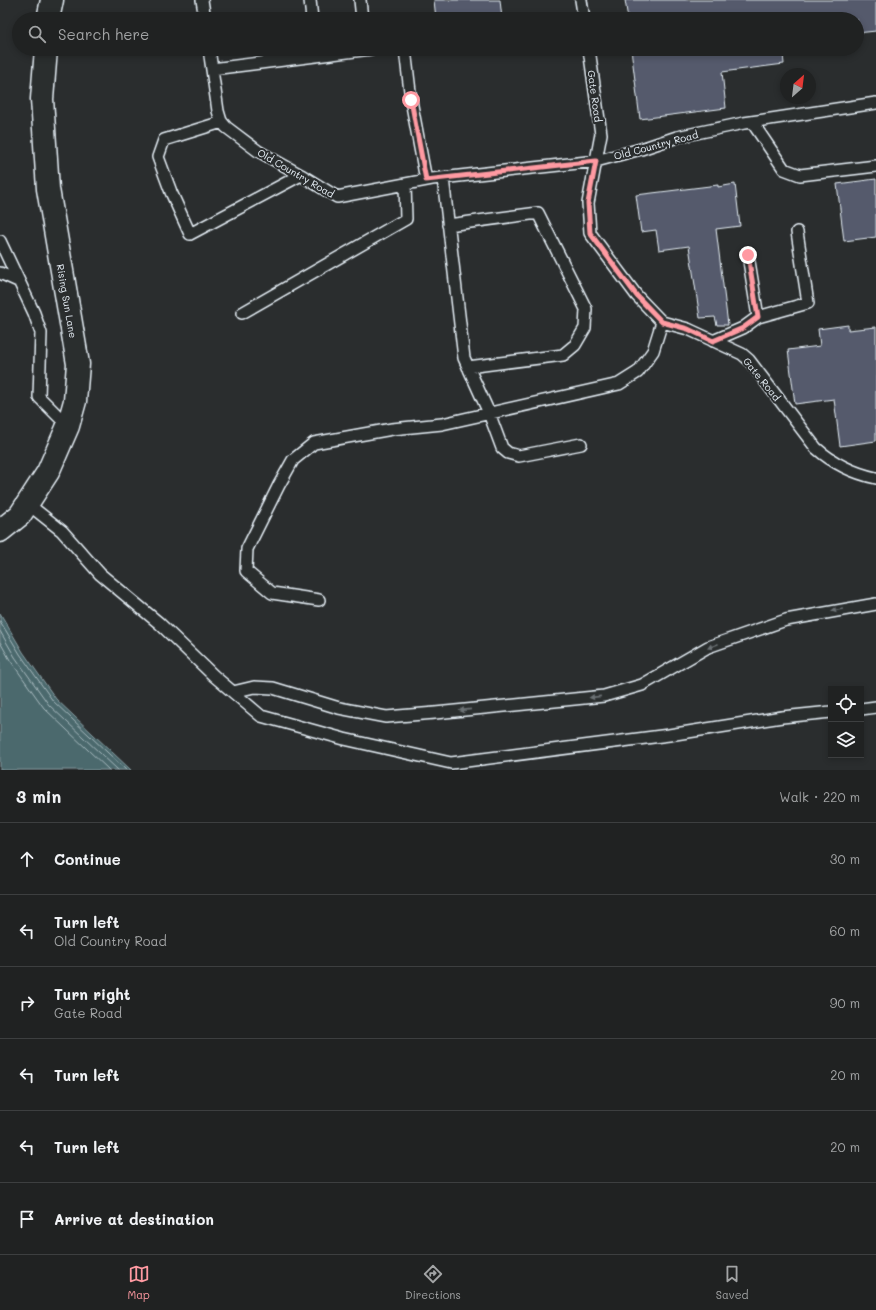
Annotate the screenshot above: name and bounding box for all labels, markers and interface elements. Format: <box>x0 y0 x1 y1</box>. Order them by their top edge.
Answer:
search box <box>12 12 864 56</box>
icon: search <box>26 23 48 45</box>
text: Search here <box>58 24 149 44</box>
north arrow <box>780 68 816 104</box>
street label: Gate Road <box>584 69 606 123</box>
route start <box>402 91 420 109</box>
street label: Old Country Road <box>612 127 700 163</box>
street label: Old Country Road <box>255 145 337 201</box>
route end <box>739 246 757 264</box>
street label: Rising Sun Lane <box>54 263 80 339</box>
street label: Gate Road <box>740 354 784 404</box>
one-way arrow <box>831 608 844 614</box>
one-way arrow <box>707 643 718 649</box>
map controls <box>828 686 864 758</box>
button: locate <box>828 686 864 722</box>
one-way arrow <box>589 694 601 700</box>
one-way arrow <box>459 707 471 713</box>
button: layers <box>828 722 864 758</box>
text: 3 min <box>16 785 61 807</box>
text: Walk · 220 m <box>779 788 860 805</box>
icon: ahead <box>16 848 38 870</box>
text: Continue <box>54 849 121 869</box>
text: 30 m <box>830 850 860 867</box>
text: Turn left <box>54 912 119 932</box>
icon: left <box>16 920 38 942</box>
text: 60 m <box>830 922 860 939</box>
text: Old Country Road <box>54 932 167 949</box>
text: Turn right <box>54 984 131 1004</box>
icon: right <box>16 992 38 1014</box>
text: 90 m <box>830 994 860 1011</box>
text: Gate Road <box>54 1004 122 1021</box>
icon: left <box>16 1064 38 1086</box>
text: Turn left <box>54 1065 119 1085</box>
text: 20 m <box>830 1066 860 1083</box>
icon: left <box>16 1136 38 1158</box>
text: Turn left <box>54 1137 119 1157</box>
text: 20 m <box>830 1138 860 1155</box>
icon: arrive <box>16 1208 38 1230</box>
text: Arrive at destination <box>54 1209 214 1229</box>
tab: Map <box>128 1263 150 1302</box>
tab: Directions <box>405 1263 461 1302</box>
tab: Saved <box>716 1263 748 1302</box>

